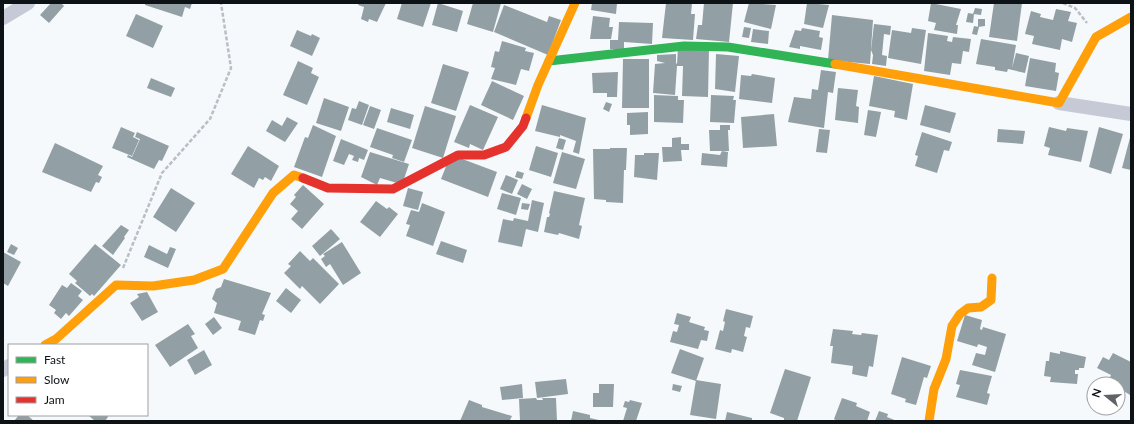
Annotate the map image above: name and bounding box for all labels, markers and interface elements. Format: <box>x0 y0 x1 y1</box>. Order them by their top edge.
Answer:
legend <box>8 344 148 416</box>
text: Fast <box>44 352 66 367</box>
text: Slow <box>44 372 70 387</box>
north arrow <box>1086 376 1126 416</box>
text: N <box>1089 387 1104 399</box>
text: Jam <box>44 392 65 407</box>

